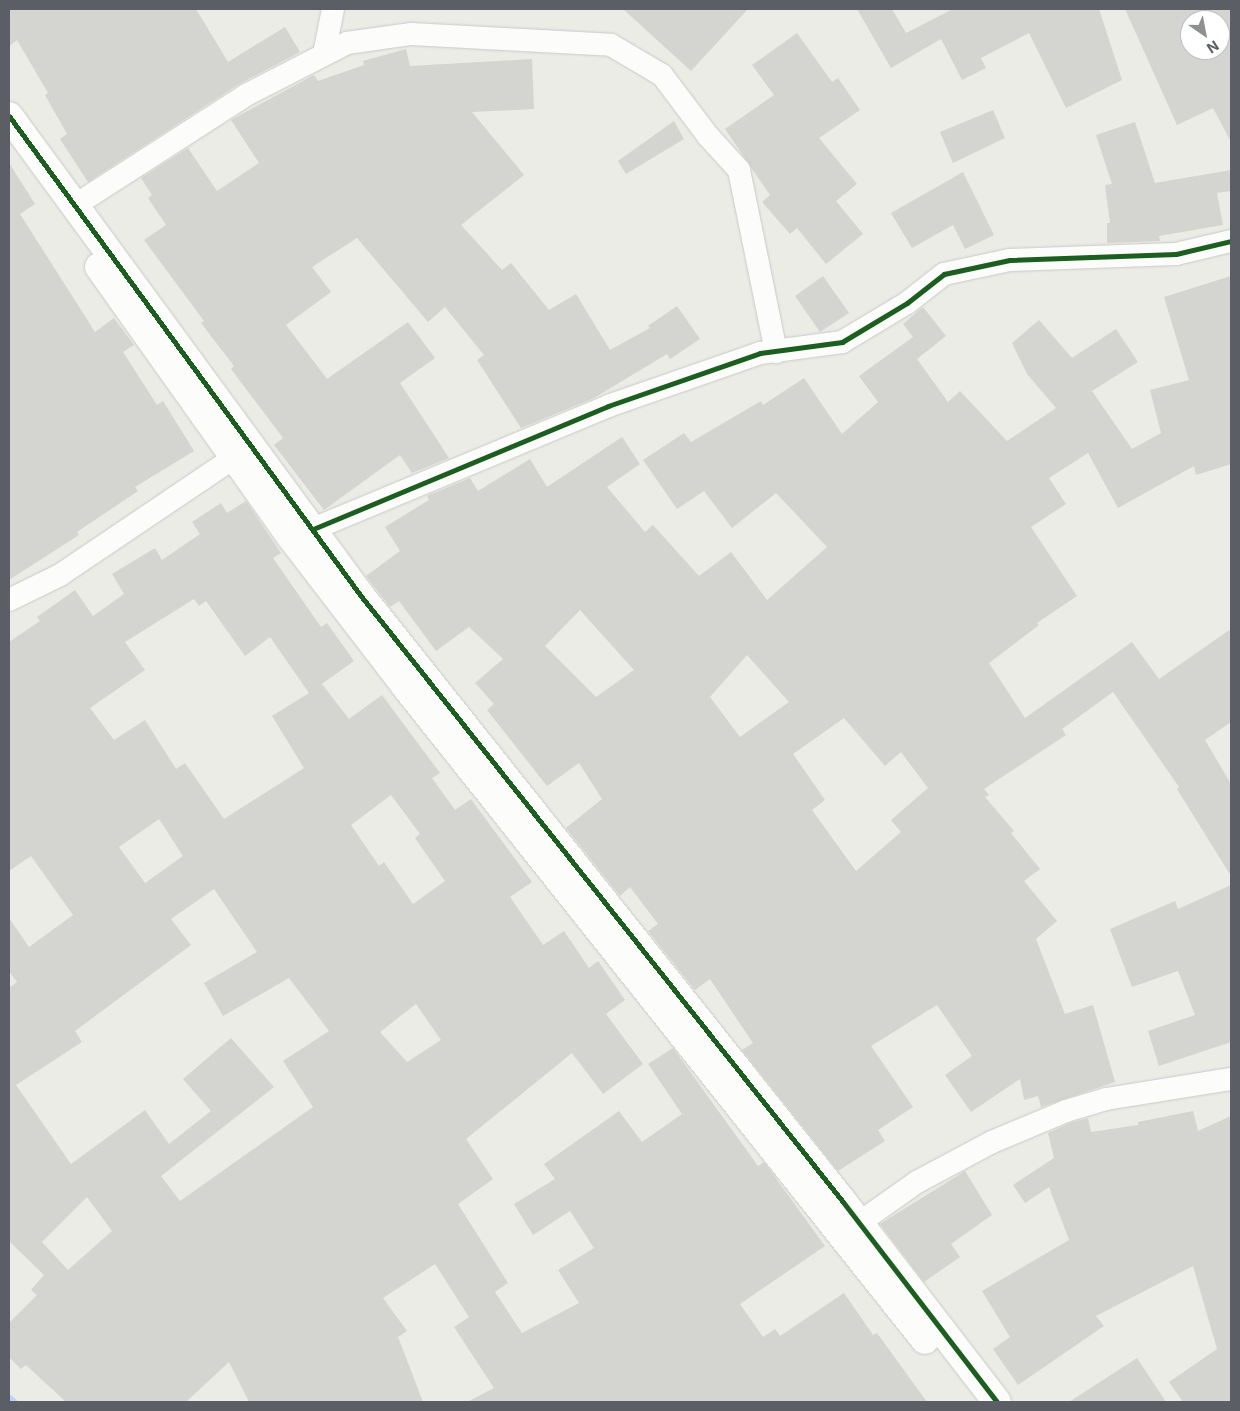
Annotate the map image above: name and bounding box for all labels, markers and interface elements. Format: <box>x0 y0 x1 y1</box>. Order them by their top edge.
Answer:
north arrow <box>1180 10 1230 60</box>
text: N <box>1204 37 1222 57</box>

